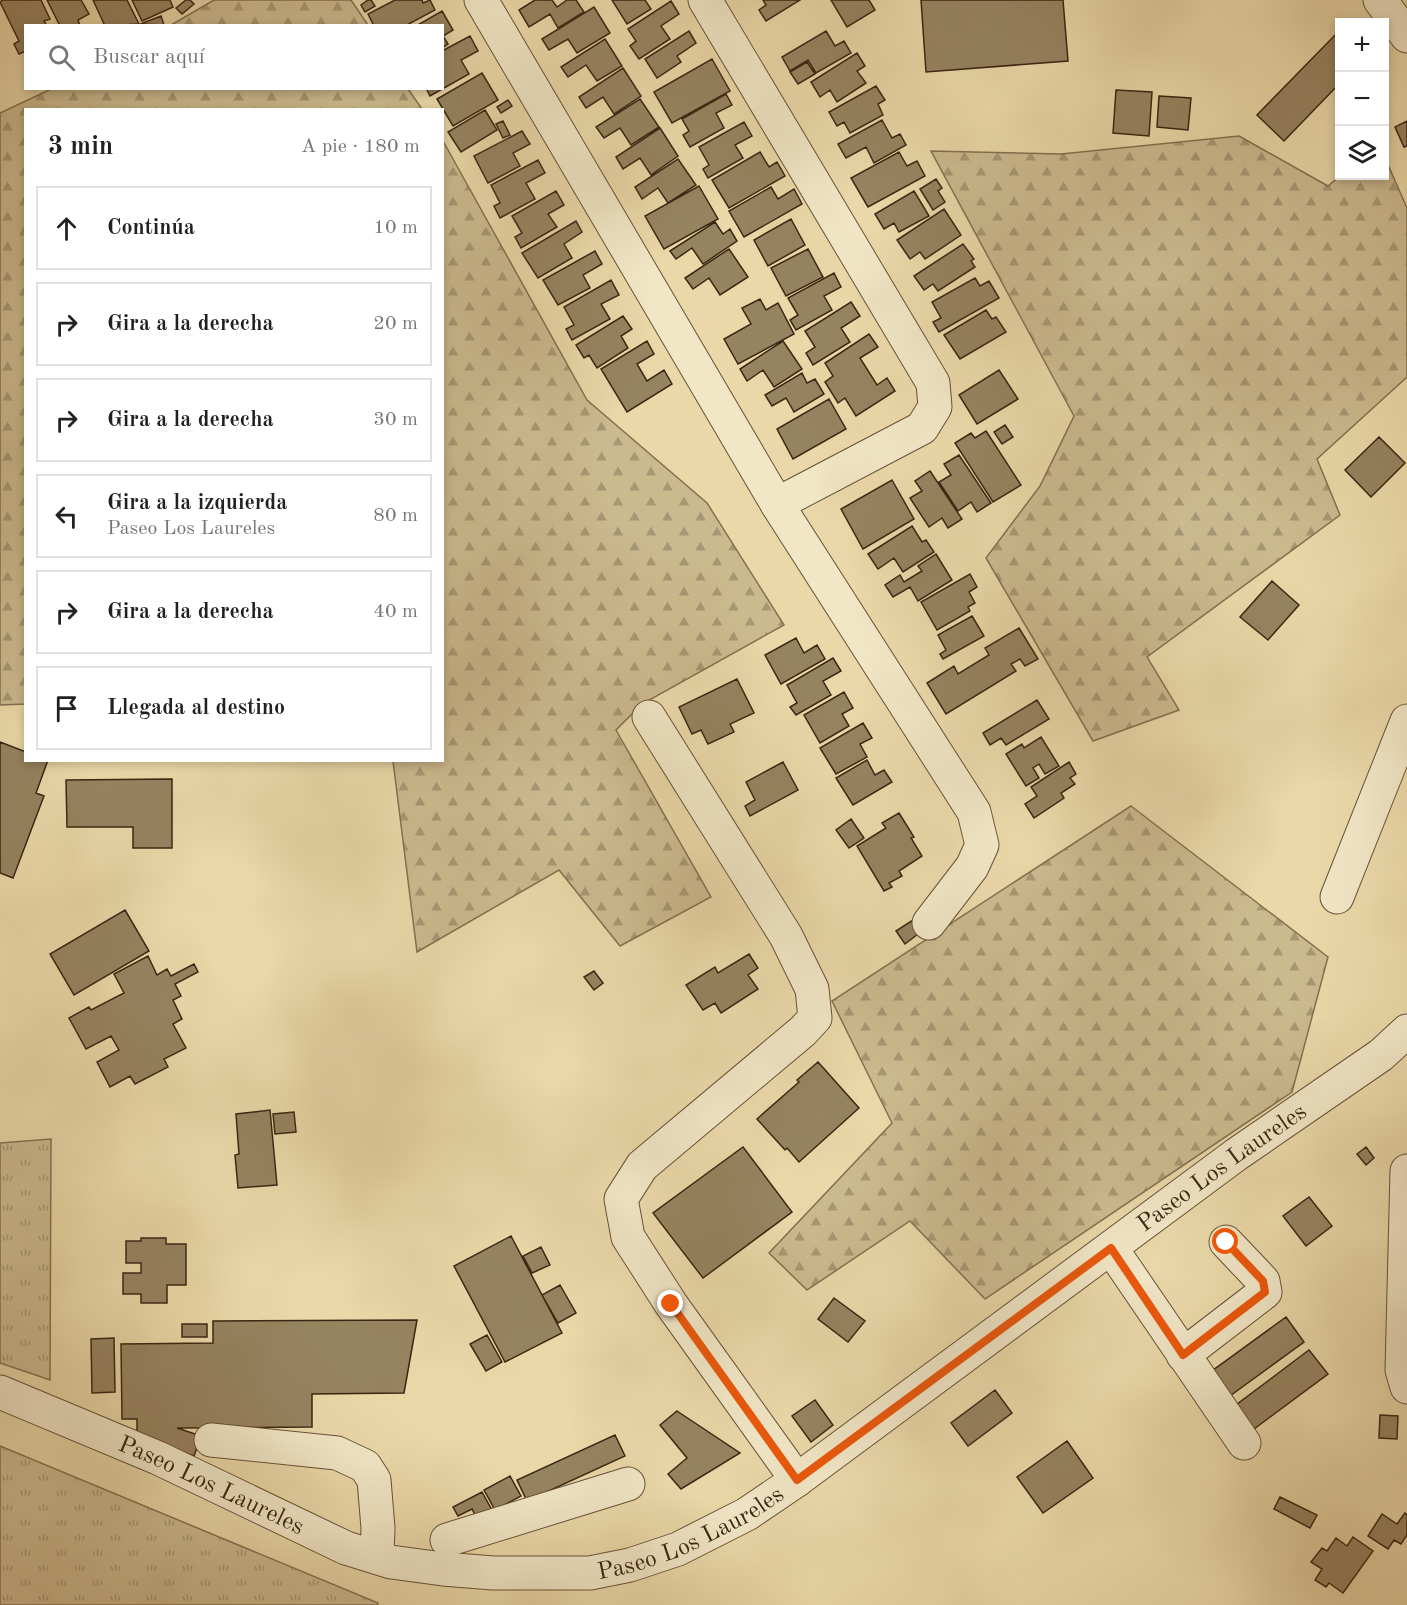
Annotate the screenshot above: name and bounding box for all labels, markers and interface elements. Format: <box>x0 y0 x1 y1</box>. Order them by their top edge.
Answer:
map controls <box>1335 18 1389 180</box>
button: + <box>1335 18 1389 72</box>
search box <box>24 24 444 90</box>
icon: search <box>45 41 78 74</box>
text: Buscar aquí <box>93 46 205 68</box>
button: − <box>1335 72 1389 126</box>
button: layers <box>1335 126 1389 180</box>
text: 3 min <box>48 134 113 160</box>
text: A pie · 180 m <box>301 137 420 157</box>
icon: ahead <box>50 212 83 245</box>
text: Continúa <box>107 217 195 239</box>
text: 10 m <box>373 218 418 238</box>
icon: right <box>50 308 83 341</box>
text: Gira a la derecha <box>107 313 274 335</box>
text: 20 m <box>373 314 418 334</box>
icon: right <box>50 404 83 437</box>
text: Gira a la derecha <box>107 409 274 431</box>
text: 30 m <box>373 410 418 430</box>
text: Gira a la izquierda <box>107 492 287 514</box>
icon: left <box>50 500 83 533</box>
text: 80 m <box>373 506 418 526</box>
text: Paseo Los Laureles <box>107 519 275 539</box>
icon: right <box>50 596 83 629</box>
text: Gira a la derecha <box>107 601 274 623</box>
text: 40 m <box>373 602 418 622</box>
icon: arrive <box>50 692 83 725</box>
text: Llegada al destino <box>107 697 285 719</box>
street label: Paseo Los Laureles <box>1134 1100 1311 1237</box>
route start <box>1212 1228 1238 1254</box>
route end <box>657 1290 683 1316</box>
street label: Paseo Los Laureles <box>115 1433 307 1540</box>
street label: Paseo Los Laureles <box>595 1483 789 1585</box>

